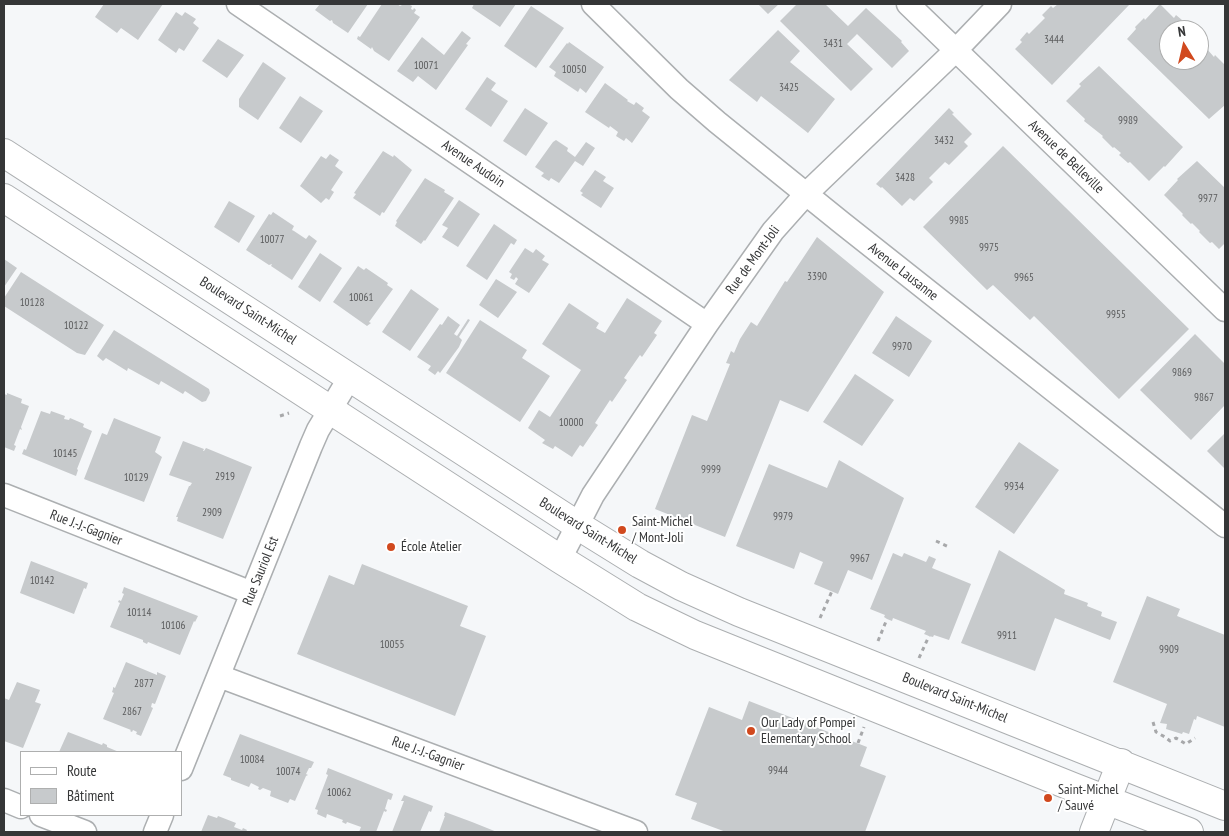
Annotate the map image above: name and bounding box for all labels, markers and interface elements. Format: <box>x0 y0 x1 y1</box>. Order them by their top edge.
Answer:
north arrow <box>1159 20 1209 70</box>
text: N <box>1177 22 1187 41</box>
house number: 3444 <box>1044 33 1064 47</box>
house number: 3431 <box>823 37 843 51</box>
house number: 10071 <box>414 59 438 73</box>
house number: 10050 <box>562 63 586 77</box>
house number: 3425 <box>779 81 799 95</box>
house number: 9989 <box>1118 114 1138 128</box>
street label: Avenue de Belleville <box>1025 117 1107 197</box>
house number: 3432 <box>934 134 954 148</box>
street label: Avenue Audoin <box>438 137 508 191</box>
house number: 3428 <box>895 171 915 185</box>
house number: 9977 <box>1198 192 1218 206</box>
house number: 9985 <box>949 214 969 228</box>
street label: Rue de Mont-Joli <box>722 222 784 298</box>
house number: 10077 <box>260 233 284 247</box>
street label: Avenue Lausanne <box>865 240 941 304</box>
house number: 9975 <box>979 241 999 255</box>
house number: 3390 <box>807 270 827 284</box>
house number: 9965 <box>1014 271 1034 285</box>
street label: Boulevard Saint-Michel <box>196 273 300 349</box>
house number: 10061 <box>349 291 373 305</box>
house number: 10128 <box>20 296 44 310</box>
house number: 9955 <box>1106 308 1126 322</box>
house number: 10122 <box>64 319 88 333</box>
house number: 9970 <box>892 340 912 354</box>
house number: 9869 <box>1172 366 1192 380</box>
house number: 9867 <box>1194 391 1214 405</box>
house number: 10000 <box>559 416 583 430</box>
house number: 10145 <box>53 447 77 461</box>
house number: 9999 <box>701 463 721 477</box>
house number: 2919 <box>215 470 235 484</box>
house number: 10129 <box>124 471 148 485</box>
house number: 9934 <box>1004 480 1024 494</box>
street label: Boulevard Saint-Michel <box>536 494 640 568</box>
house number: 2909 <box>202 506 222 520</box>
street label: Rue J.-J.-Gagnier <box>48 507 124 549</box>
house number: 9979 <box>773 510 793 524</box>
place label: Saint-Michel / Mont-Joli <box>632 514 693 546</box>
marker: Saint-Michel / Mont-Joli <box>616 524 628 536</box>
street label: Rue Sauriol Est <box>240 534 282 608</box>
place label: École Atelier <box>401 539 462 555</box>
marker: École Atelier <box>385 541 397 553</box>
house number: 9967 <box>850 552 870 566</box>
house number: 10142 <box>30 574 54 588</box>
house number: 10114 <box>127 606 151 620</box>
house number: 10106 <box>161 619 185 633</box>
house number: 9911 <box>997 629 1017 643</box>
house number: 10055 <box>380 638 404 652</box>
house number: 9909 <box>1159 643 1179 657</box>
street label: Boulevard Saint-Michel <box>900 669 1010 727</box>
house number: 2877 <box>134 677 154 691</box>
house number: 2867 <box>122 705 142 719</box>
place label: Our Lady of Pompei Elementary School <box>761 715 856 748</box>
marker: Our Lady of Pompei Elementary School <box>745 725 757 737</box>
street label: Rue J.-J.-Gagnier <box>389 733 467 775</box>
legend <box>20 751 182 816</box>
house number: 10084 <box>240 753 264 767</box>
text: Route <box>67 761 97 780</box>
house number: 9944 <box>768 764 788 778</box>
house number: 10074 <box>276 765 300 779</box>
place label: Saint-Michel / Sauvé <box>1058 782 1119 814</box>
text: Bâtiment <box>67 786 114 805</box>
house number: 10062 <box>327 786 351 800</box>
marker: Saint-Michel / Sauvé <box>1042 792 1054 804</box>

